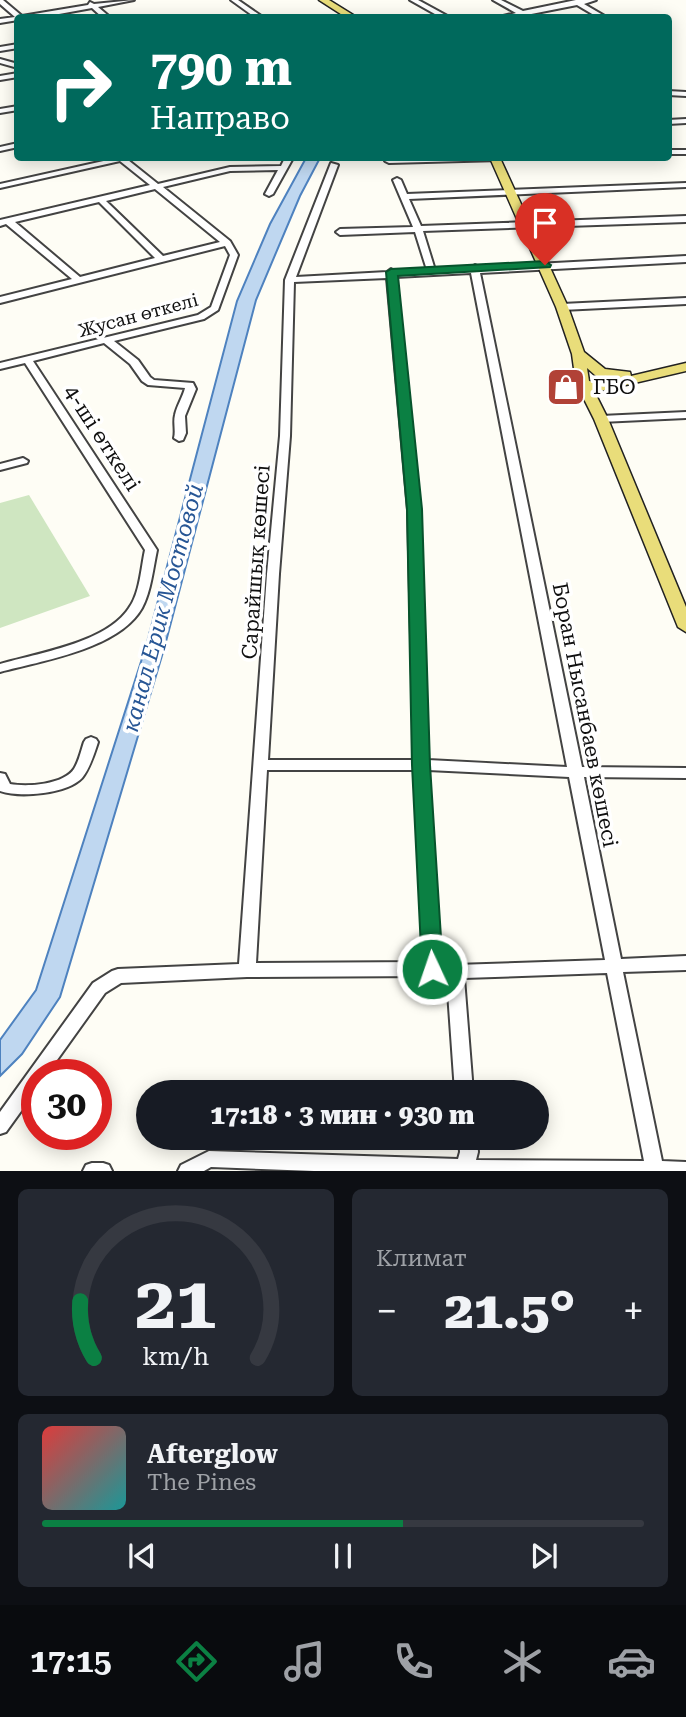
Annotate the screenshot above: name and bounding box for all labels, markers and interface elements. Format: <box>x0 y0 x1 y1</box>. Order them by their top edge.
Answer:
text: 790 m <box>150 40 292 97</box>
icon: right <box>35 42 126 133</box>
text: Направо <box>150 99 290 137</box>
pin <box>515 193 575 265</box>
icon: arrive <box>526 204 564 242</box>
street label: Жусан өткелі <box>76 289 201 341</box>
shop icon: ГБО <box>545 366 587 408</box>
place label: ГБО <box>593 375 636 399</box>
street label: 4-шi өткелi <box>59 381 145 496</box>
street label: Сарайшық көшесі <box>237 464 275 660</box>
water label: канал Ерик Мостовой <box>117 481 209 735</box>
street label: Боран Нысанбаев көшесі <box>548 581 623 850</box>
position arrow <box>395 932 469 1006</box>
speed limit sign: 30 <box>21 1059 112 1150</box>
text: 17:18 · 3 мин · 930 m <box>210 1100 475 1130</box>
text: Климат <box>376 1245 467 1272</box>
text: 21 <box>135 1262 217 1347</box>
text: 21.5° <box>445 1280 575 1341</box>
text: − <box>376 1289 397 1333</box>
text: + <box>623 1289 644 1333</box>
text: km/h <box>143 1342 209 1371</box>
text: Afterglow <box>147 1439 278 1469</box>
text: The Pines <box>147 1469 256 1496</box>
icon: previous <box>123 1537 161 1575</box>
icon: pause <box>324 1537 362 1575</box>
icon: next <box>525 1537 563 1575</box>
icon: directions <box>172 1637 221 1686</box>
icon: music <box>280 1637 329 1686</box>
icon: phone <box>389 1637 438 1686</box>
icon: climate <box>498 1637 547 1686</box>
icon: car <box>607 1637 656 1686</box>
text: 17:15 <box>30 1642 112 1680</box>

